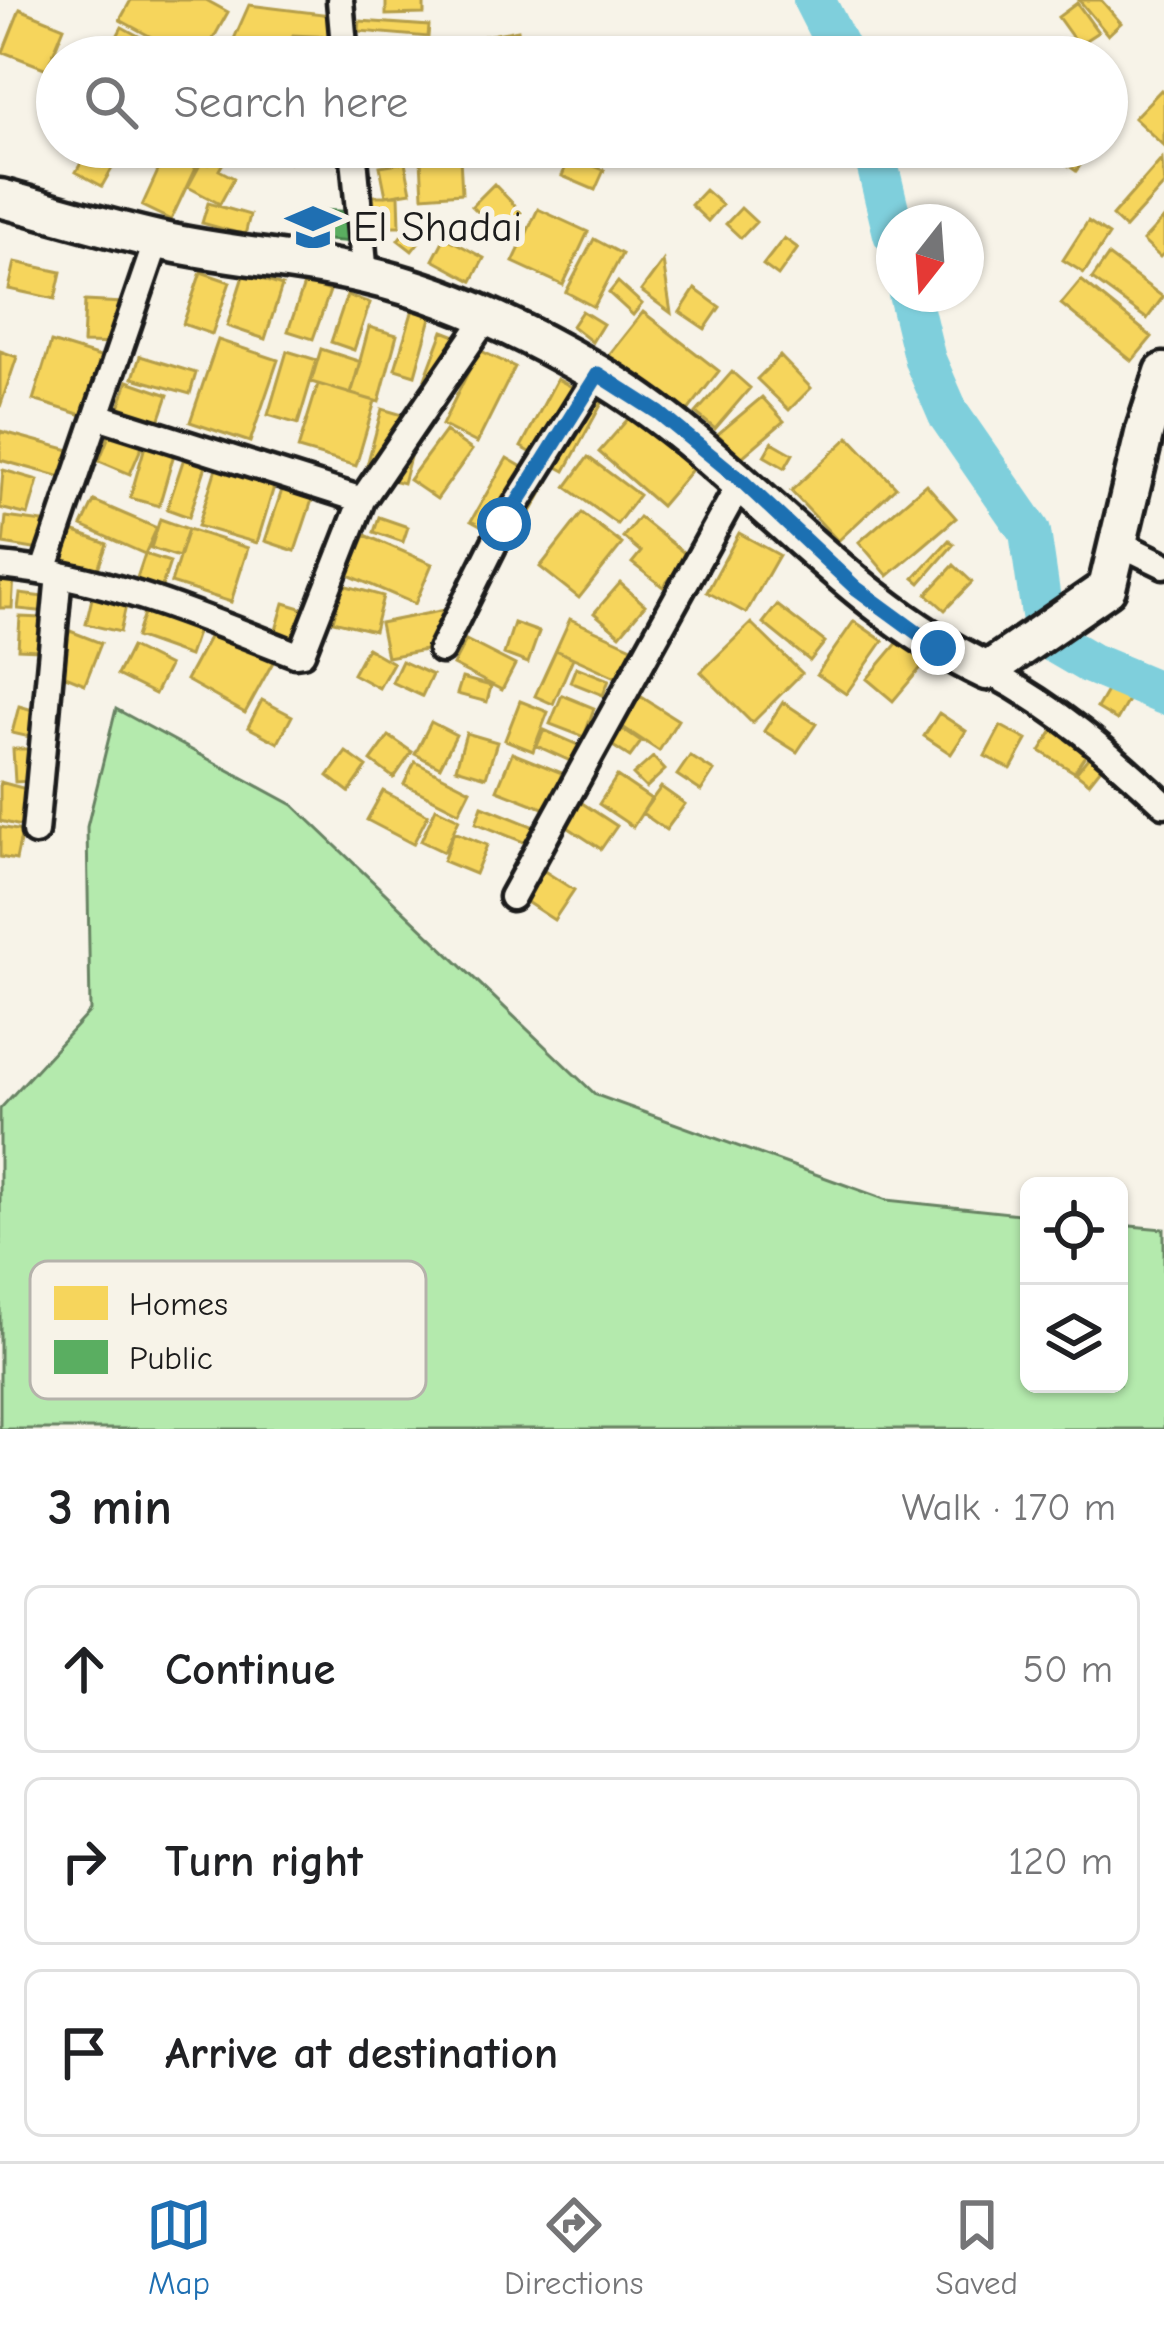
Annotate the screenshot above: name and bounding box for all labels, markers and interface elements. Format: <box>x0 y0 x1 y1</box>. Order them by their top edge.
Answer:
search box <box>36 36 1128 168</box>
icon: search <box>78 69 144 135</box>
text: Search here <box>174 76 408 128</box>
school or university icon: El Shadai <box>284 198 342 256</box>
place label: El Shadai <box>353 203 522 252</box>
north arrow <box>876 204 984 312</box>
route start <box>477 497 531 551</box>
route end <box>911 621 965 675</box>
map controls <box>1020 1177 1128 1393</box>
button: locate <box>1020 1177 1128 1285</box>
legend <box>30 1261 426 1399</box>
text: Homes <box>129 1285 228 1323</box>
button: layers <box>1020 1285 1128 1393</box>
text: Public <box>129 1339 213 1377</box>
text: 3 min <box>48 1478 172 1537</box>
text: Walk · 170 m <box>901 1485 1116 1530</box>
icon: ahead <box>51 1636 117 1702</box>
text: Continue <box>165 1643 335 1695</box>
text: 50 m <box>1023 1647 1113 1692</box>
icon: right <box>51 1828 117 1894</box>
text: Turn right <box>165 1835 363 1887</box>
text: 120 m <box>1008 1839 1113 1884</box>
icon: arrive <box>51 2020 117 2086</box>
text: Arrive at destination <box>165 2027 558 2079</box>
tab: Map <box>146 2192 212 2302</box>
tab: Directions <box>504 2192 644 2302</box>
tab: Saved <box>936 2192 1018 2302</box>

